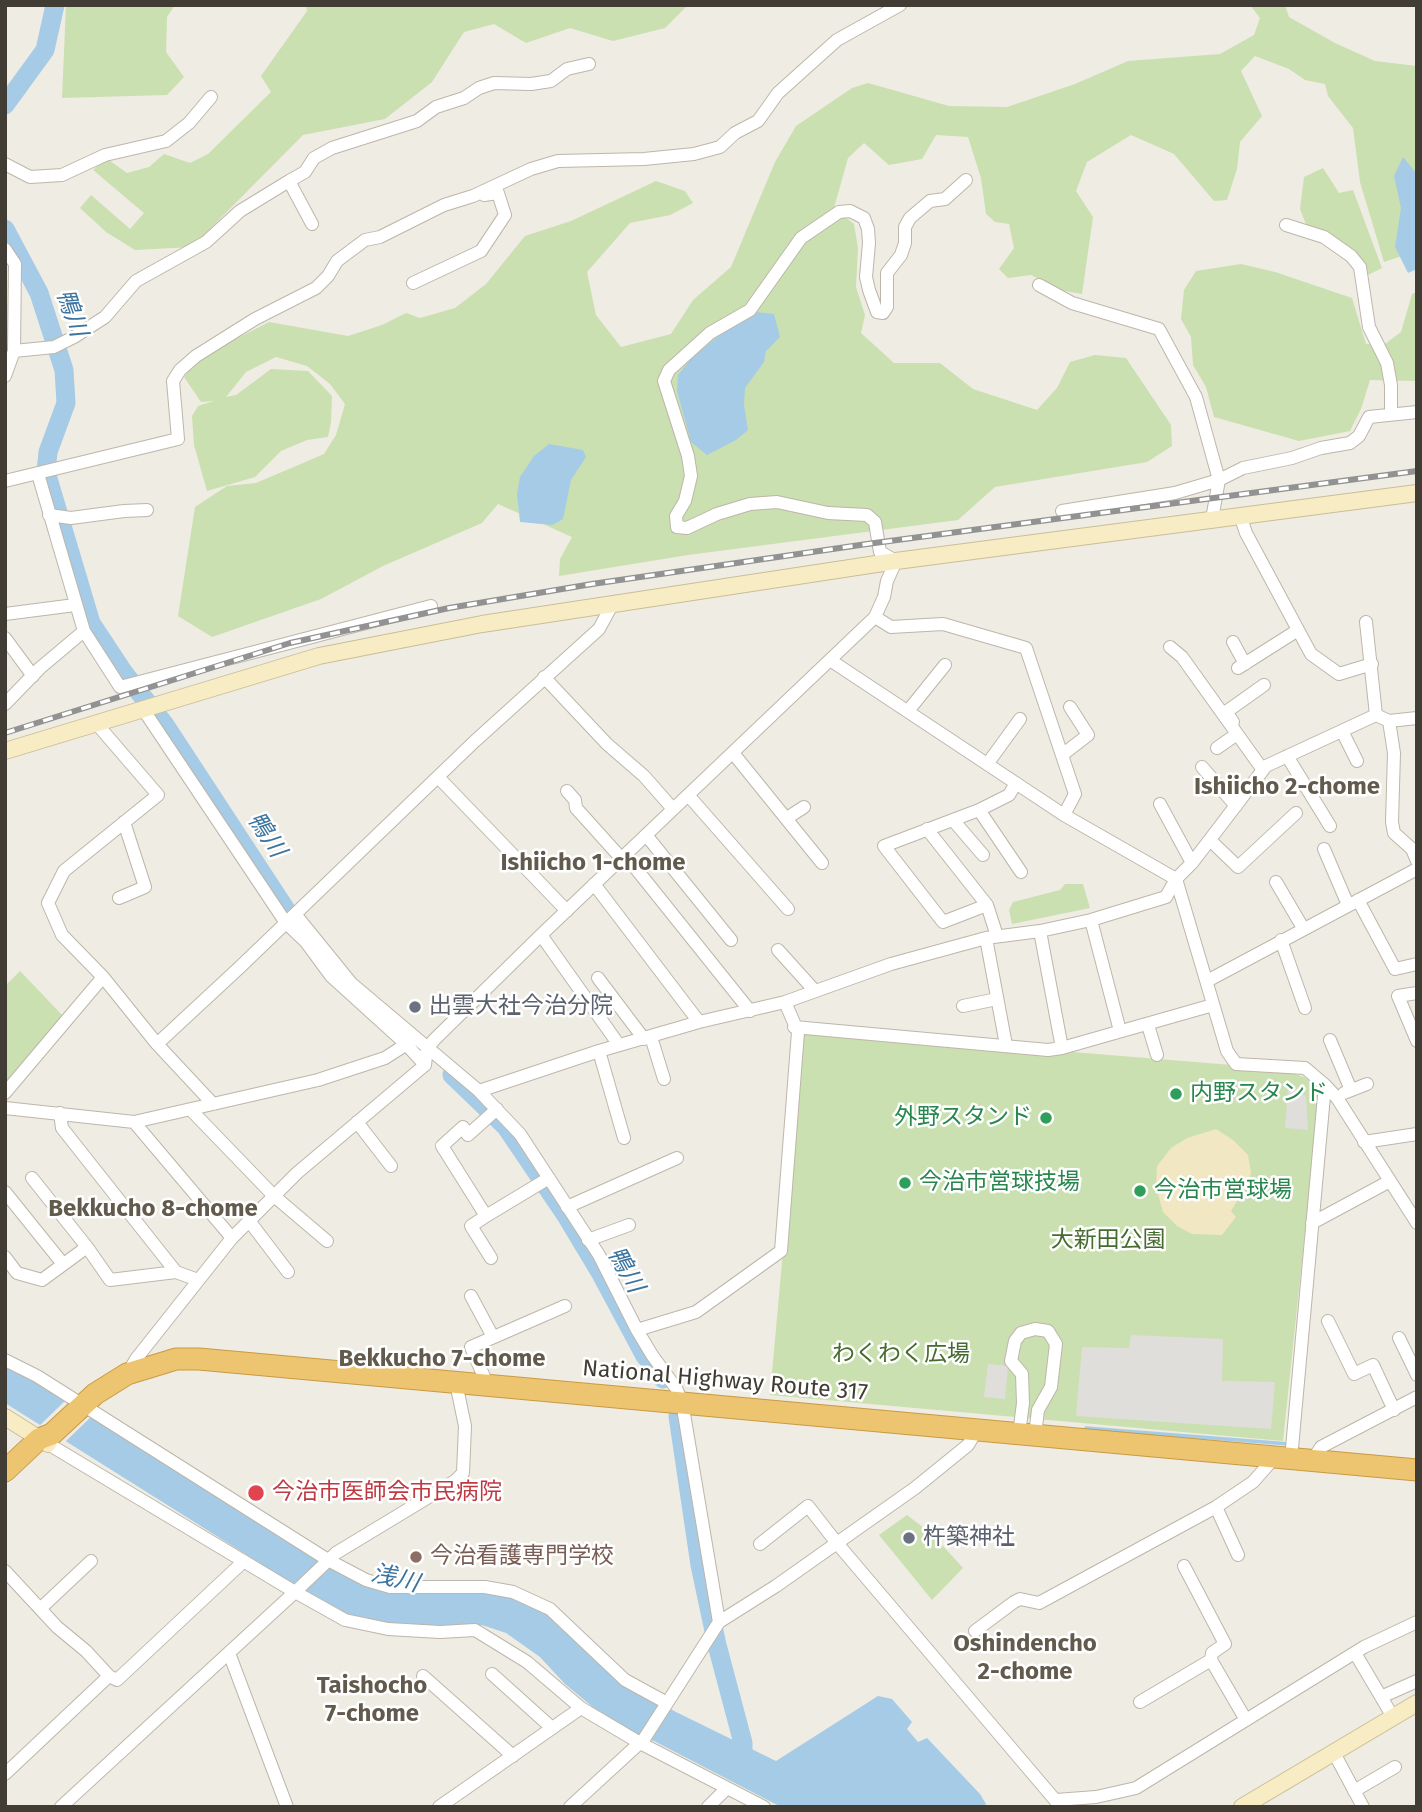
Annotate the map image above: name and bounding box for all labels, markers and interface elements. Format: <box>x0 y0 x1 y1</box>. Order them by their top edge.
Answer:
water label: 鴨川 <box>50 286 92 340</box>
district label: Ishiicho 2-chome <box>1194 773 1380 801</box>
water label: 鴨川 <box>241 807 291 863</box>
district label: Ishiicho 1-chome <box>501 849 685 877</box>
place label: 出雲大社今治分院 <box>429 993 613 1021</box>
marker: 出雲大社今治分院 <box>407 999 423 1015</box>
place label: 内野スタンド <box>1190 1080 1328 1108</box>
marker: 内野スタンド <box>1168 1086 1184 1102</box>
place label: 外野スタンド <box>894 1104 1032 1132</box>
marker: 外野スタンド <box>1038 1110 1054 1126</box>
place label: 今治市営球技場 <box>919 1169 1080 1197</box>
marker: 今治市営球技場 <box>897 1175 913 1191</box>
place label: 今治市営球場 <box>1154 1177 1292 1205</box>
marker: 今治市営球場 <box>1132 1183 1148 1199</box>
district label: Bekkucho 8-chome <box>48 1195 258 1223</box>
park label: 大新田公園 <box>1051 1227 1165 1255</box>
water label: 鴨川 <box>601 1242 649 1298</box>
park label: わくわく広場 <box>832 1341 970 1369</box>
district label: Bekkucho 7-chome <box>339 1345 545 1373</box>
street label: National Highway Route 317 <box>581 1355 869 1407</box>
place label: 今治市医師会市民病院 <box>272 1479 502 1507</box>
marker: 今治市医師会市民病院 <box>246 1483 266 1503</box>
place label: 杵築神社 <box>923 1524 1015 1552</box>
marker: 杵築神社 <box>901 1530 917 1546</box>
place label: 今治看護専門学校 <box>430 1543 614 1571</box>
marker: 今治看護専門学校 <box>408 1549 424 1565</box>
water label: 浅川 <box>368 1559 422 1599</box>
district label: Oshindencho 2-chome <box>953 1630 1097 1686</box>
district label: Taishocho 7-chome <box>317 1672 427 1728</box>

